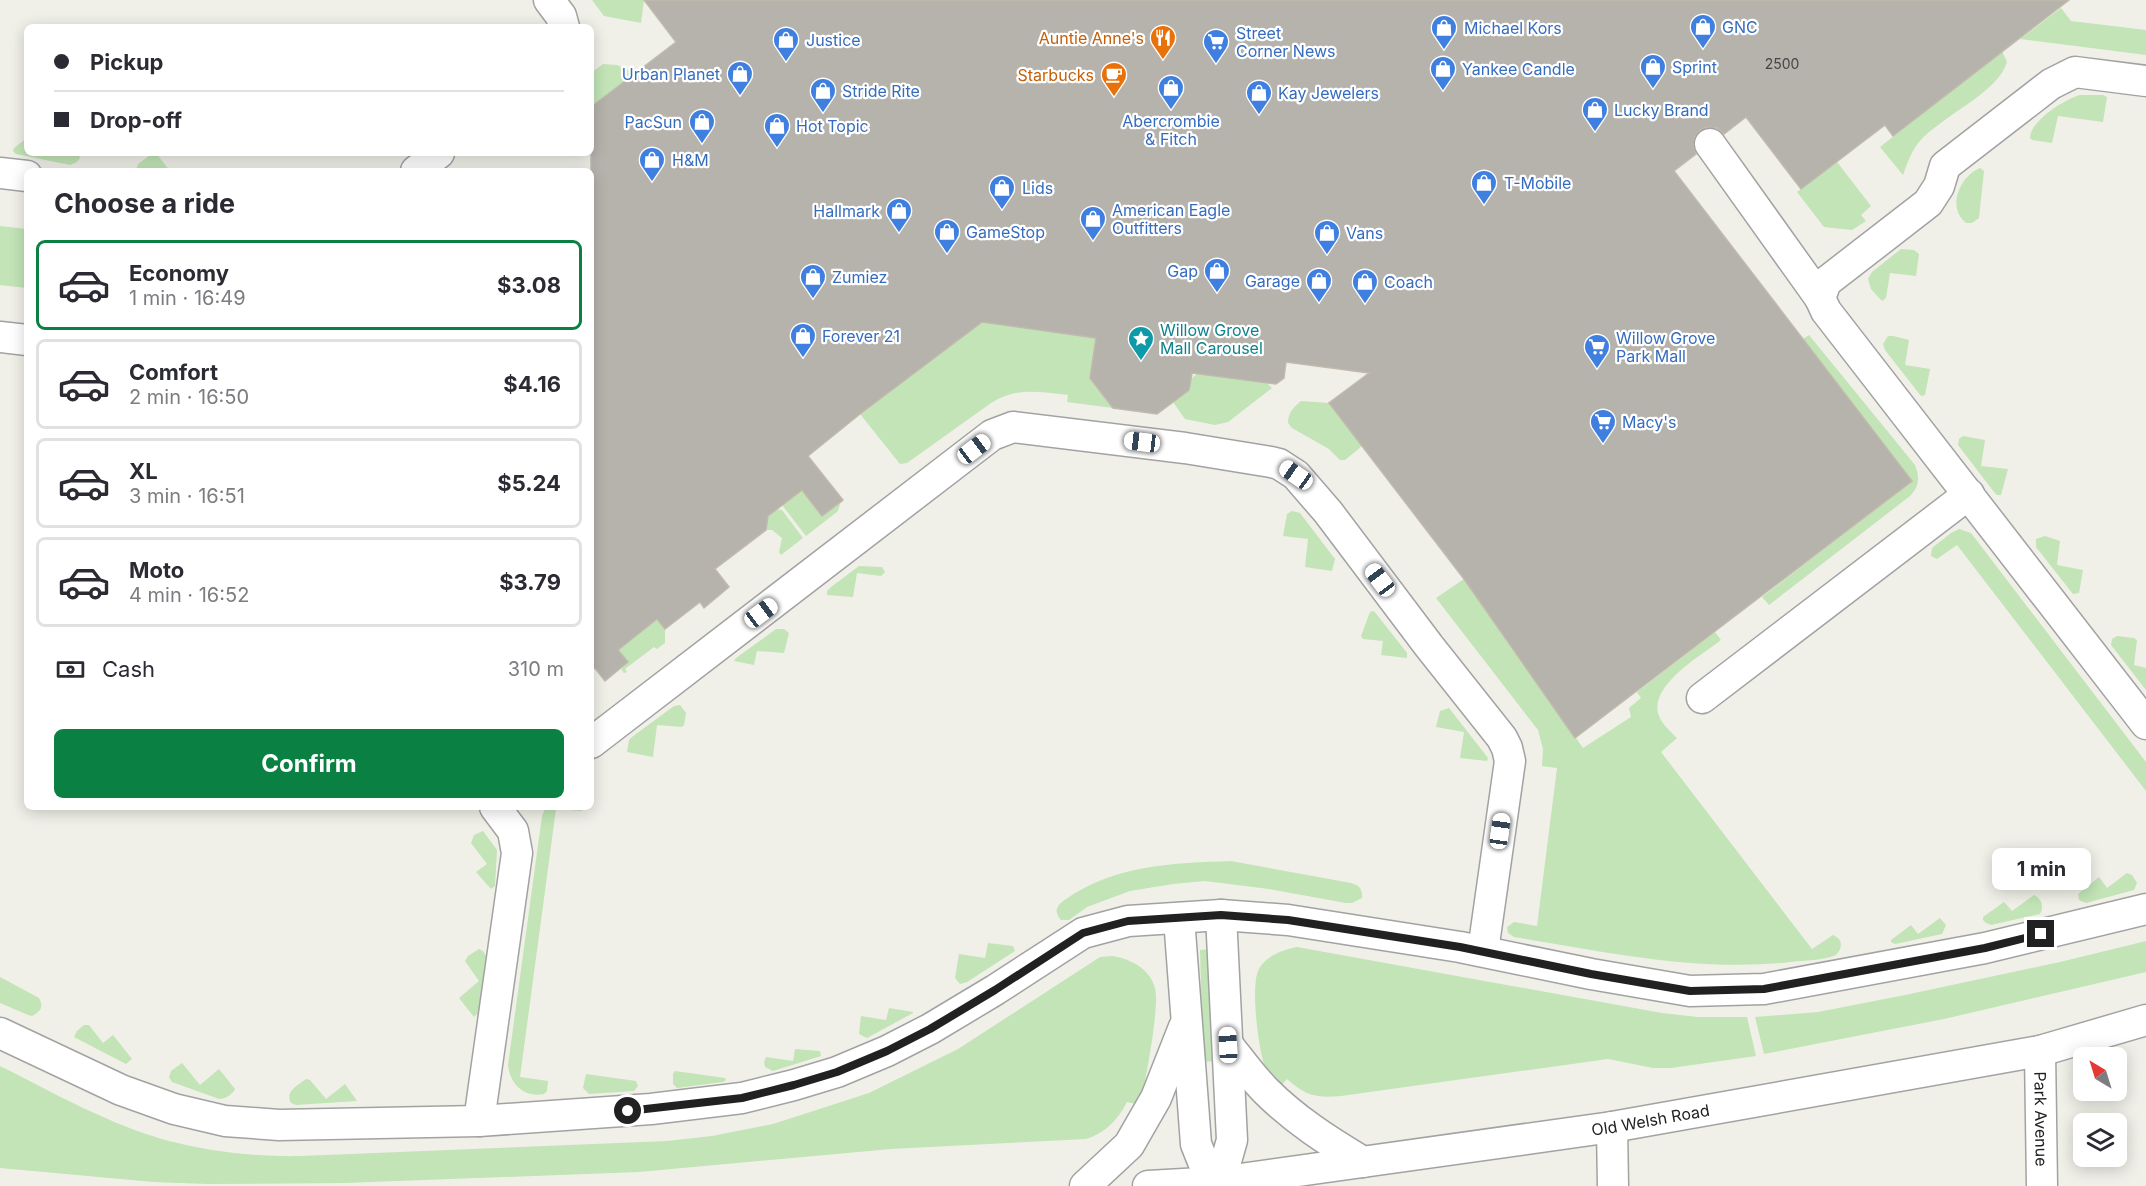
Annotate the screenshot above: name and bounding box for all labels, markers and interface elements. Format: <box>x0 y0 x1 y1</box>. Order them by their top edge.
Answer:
shop icon: GNC <box>1688 12 1718 50</box>
shop icon: Michael Kors <box>1429 13 1459 51</box>
place label: GNC <box>1722 17 1758 37</box>
place label: Michael Kors <box>1464 18 1562 38</box>
restaurant icon: Auntie Anne's <box>1148 23 1178 61</box>
place label: Street Corner News <box>1236 23 1336 61</box>
shop icon: Justice <box>771 25 801 63</box>
supermarket icon: Street Corner News <box>1201 27 1231 65</box>
place label: Auntie Anne's <box>1039 28 1144 48</box>
place label: Justice <box>806 30 861 50</box>
text: Pickup <box>90 49 164 75</box>
shop icon: Sprint <box>1638 52 1668 90</box>
shop icon: Yankee Candle <box>1428 54 1458 92</box>
house number: 2500 <box>1765 55 1799 72</box>
place label: Sprint <box>1672 57 1717 77</box>
shop icon: Urban Planet <box>725 59 755 97</box>
place label: Yankee Candle <box>1462 59 1575 79</box>
cafe icon: Starbucks <box>1099 60 1129 98</box>
place label: Urban Planet <box>622 64 720 84</box>
place label: Starbucks <box>1018 65 1094 85</box>
shop icon: Abercrombie & Fitch <box>1156 73 1186 111</box>
shop icon: Stride Rite <box>808 76 838 114</box>
shop icon: Kay Jewelers <box>1244 78 1274 116</box>
place label: Stride Rite <box>842 81 920 101</box>
place label: Kay Jewelers <box>1278 83 1379 103</box>
shop icon: Lucky Brand <box>1580 95 1610 133</box>
place label: Lucky Brand <box>1614 100 1709 120</box>
text: Drop-off <box>90 107 182 133</box>
shop icon: PacSun <box>687 107 717 145</box>
shop icon: Hot Topic <box>762 111 792 149</box>
place label: Abercrombie & Fitch <box>1122 111 1220 149</box>
place label: PacSun <box>624 112 682 132</box>
place label: Hot Topic <box>796 116 869 136</box>
shop icon: H&M <box>637 145 667 183</box>
place label: H&M <box>672 150 709 170</box>
shop icon: T-Mobile <box>1469 168 1499 206</box>
shop icon: Lids <box>987 173 1017 211</box>
place label: T-Mobile <box>1504 173 1571 193</box>
place label: Lids <box>1022 178 1053 198</box>
text: Choose a ride <box>54 187 235 220</box>
shop icon: Hallmark <box>884 196 914 234</box>
place label: American Eagle Outfitters <box>1112 200 1230 238</box>
place label: Hallmark <box>813 201 880 221</box>
shop icon: American Eagle Outfitters <box>1078 204 1108 242</box>
shop icon: GameStop <box>932 217 962 255</box>
shop icon: Vans <box>1312 218 1342 256</box>
place label: GameStop <box>966 222 1045 242</box>
place label: Vans <box>1346 223 1383 243</box>
shop icon: Gap <box>1202 256 1232 294</box>
icon: car <box>57 258 111 312</box>
text: Economy <box>129 260 229 286</box>
place label: Gap <box>1167 261 1198 281</box>
shop icon: Zumiez <box>798 262 828 300</box>
shop icon: Garage <box>1304 266 1334 304</box>
place label: Zumiez <box>832 267 887 287</box>
shop icon: Coach <box>1350 267 1380 305</box>
place label: Garage <box>1245 271 1300 291</box>
text: $3.08 <box>497 272 561 298</box>
place label: Coach <box>1384 272 1433 292</box>
text: 1 min · 16:49 <box>129 286 246 310</box>
place label: Willow Grove Mall Carousel <box>1160 320 1263 358</box>
shop icon: Forever 21 <box>788 321 818 359</box>
place icon: Willow Grove Mall Carousel <box>1126 324 1156 362</box>
place label: Forever 21 <box>822 326 900 346</box>
place label: Willow Grove Park Mall <box>1616 328 1715 366</box>
supermarket icon: Willow Grove Park Mall <box>1582 332 1612 370</box>
icon: car <box>57 357 111 411</box>
text: Comfort <box>129 359 218 385</box>
text: $4.16 <box>503 371 561 397</box>
text: 2 min · 16:50 <box>129 385 249 409</box>
supermarket icon: Macy's <box>1588 407 1618 445</box>
place label: Macy's <box>1622 412 1677 432</box>
car <box>954 431 994 467</box>
car <box>1123 431 1161 453</box>
icon: car <box>57 456 111 510</box>
car <box>1276 457 1316 493</box>
text: XL <box>129 458 158 484</box>
text: $5.24 <box>497 470 561 496</box>
text: 3 min · 16:51 <box>129 484 245 508</box>
icon: car <box>57 555 111 609</box>
text: Moto <box>129 557 184 583</box>
car <box>1362 560 1398 600</box>
text: $3.79 <box>499 569 561 595</box>
text: 4 min · 16:52 <box>129 583 249 607</box>
car <box>741 595 781 631</box>
icon: cash <box>54 653 87 686</box>
text: Cash <box>102 656 155 682</box>
text: 310 m <box>508 657 564 681</box>
button: Confirm <box>54 729 564 798</box>
car <box>1489 812 1511 850</box>
callout: 1 min <box>1992 847 2090 889</box>
text: 1 min <box>2017 857 2066 881</box>
route end <box>2027 920 2054 947</box>
car <box>1218 1027 1238 1063</box>
north arrow <box>2073 1047 2127 1101</box>
map controls <box>2073 1047 2127 1167</box>
street label: Park Avenue <box>2030 1071 2052 1167</box>
route start <box>614 1097 641 1124</box>
street label: Old Welsh Road <box>1590 1100 1711 1140</box>
button: layers <box>2073 1113 2127 1167</box>

